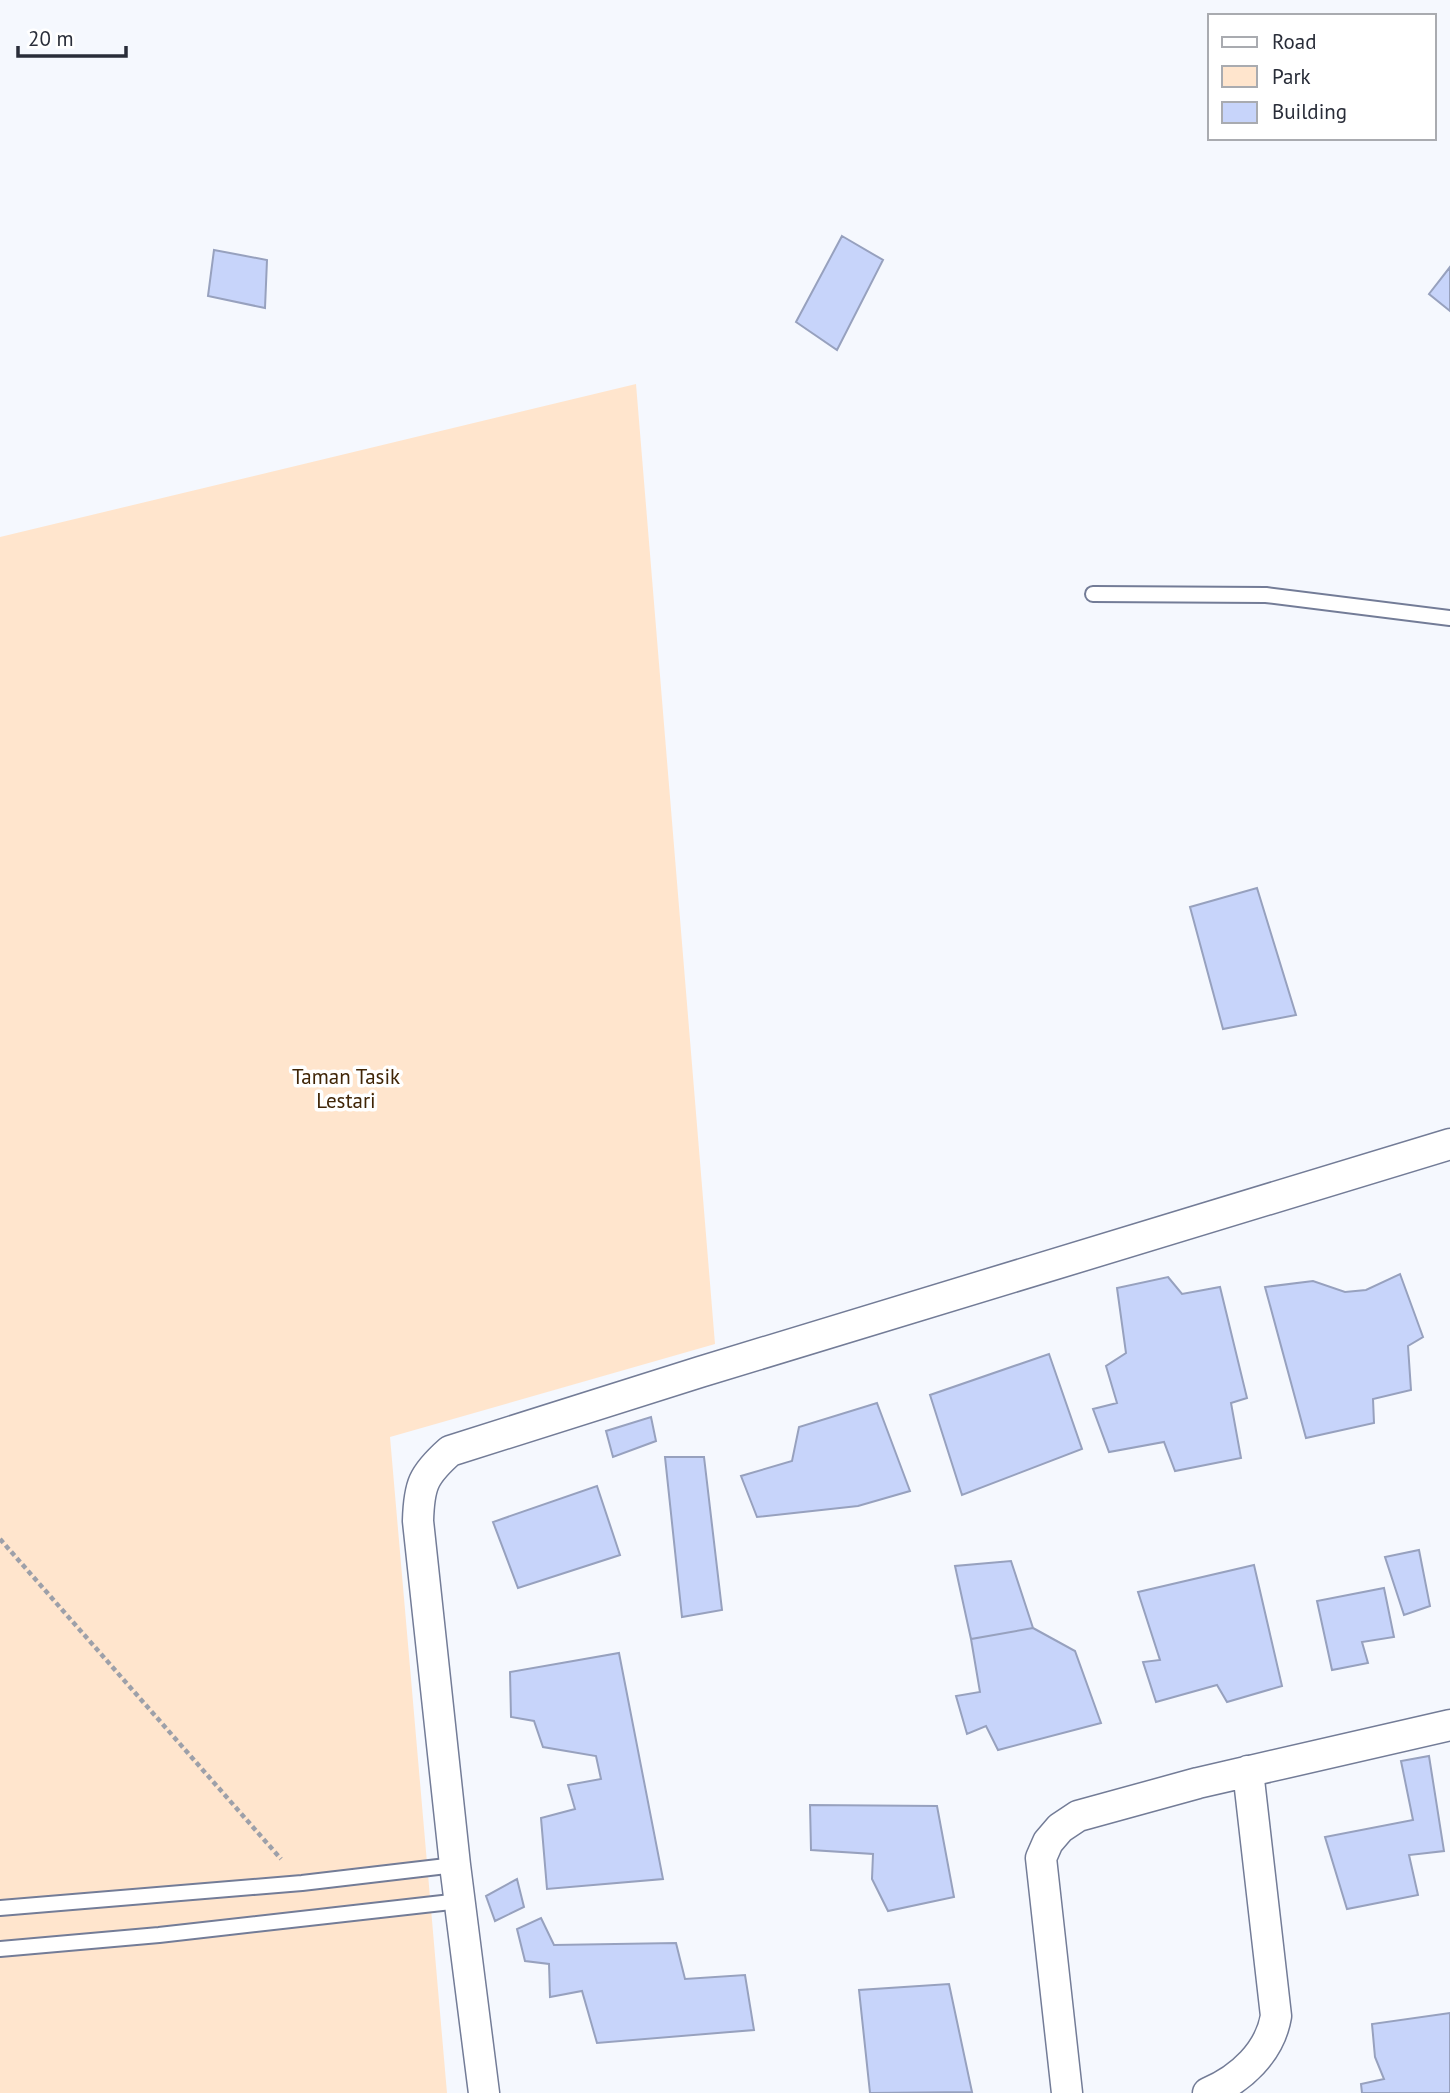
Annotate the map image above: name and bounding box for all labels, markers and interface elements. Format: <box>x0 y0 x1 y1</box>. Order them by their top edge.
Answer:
scale bar <box>18 14 126 58</box>
legend <box>1208 14 1436 140</box>
text: 20 m <box>28 25 74 52</box>
text: Road <box>1272 28 1316 55</box>
text: Park <box>1272 63 1311 90</box>
text: Building <box>1272 98 1347 125</box>
park label: Taman Tasik Lestari <box>292 1063 400 1114</box>

